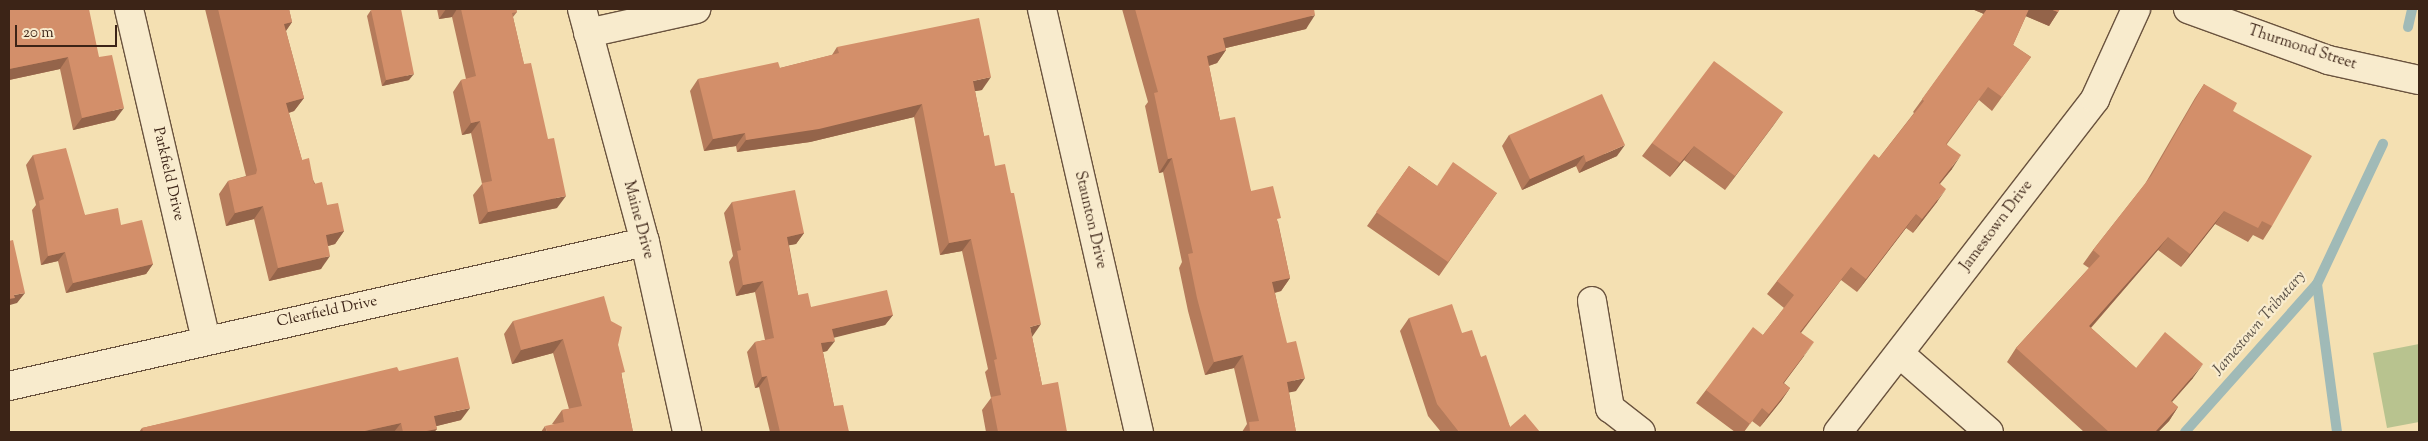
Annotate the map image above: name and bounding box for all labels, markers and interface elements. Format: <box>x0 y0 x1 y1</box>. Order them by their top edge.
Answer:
scale bar <box>18 15 120 47</box>
street label: Thurmond Street <box>2245 22 2359 74</box>
text: 20 m <box>23 23 54 44</box>
street label: Parkfield Drive <box>148 125 188 223</box>
street label: Staunton Drive <box>1070 169 1110 271</box>
street label: Jamestown Drive <box>1957 177 2037 275</box>
street label: Maine Drive <box>619 179 657 261</box>
water label: Jamestown Tributary <box>2209 268 2311 380</box>
street label: Clearfield Drive <box>275 293 379 331</box>

